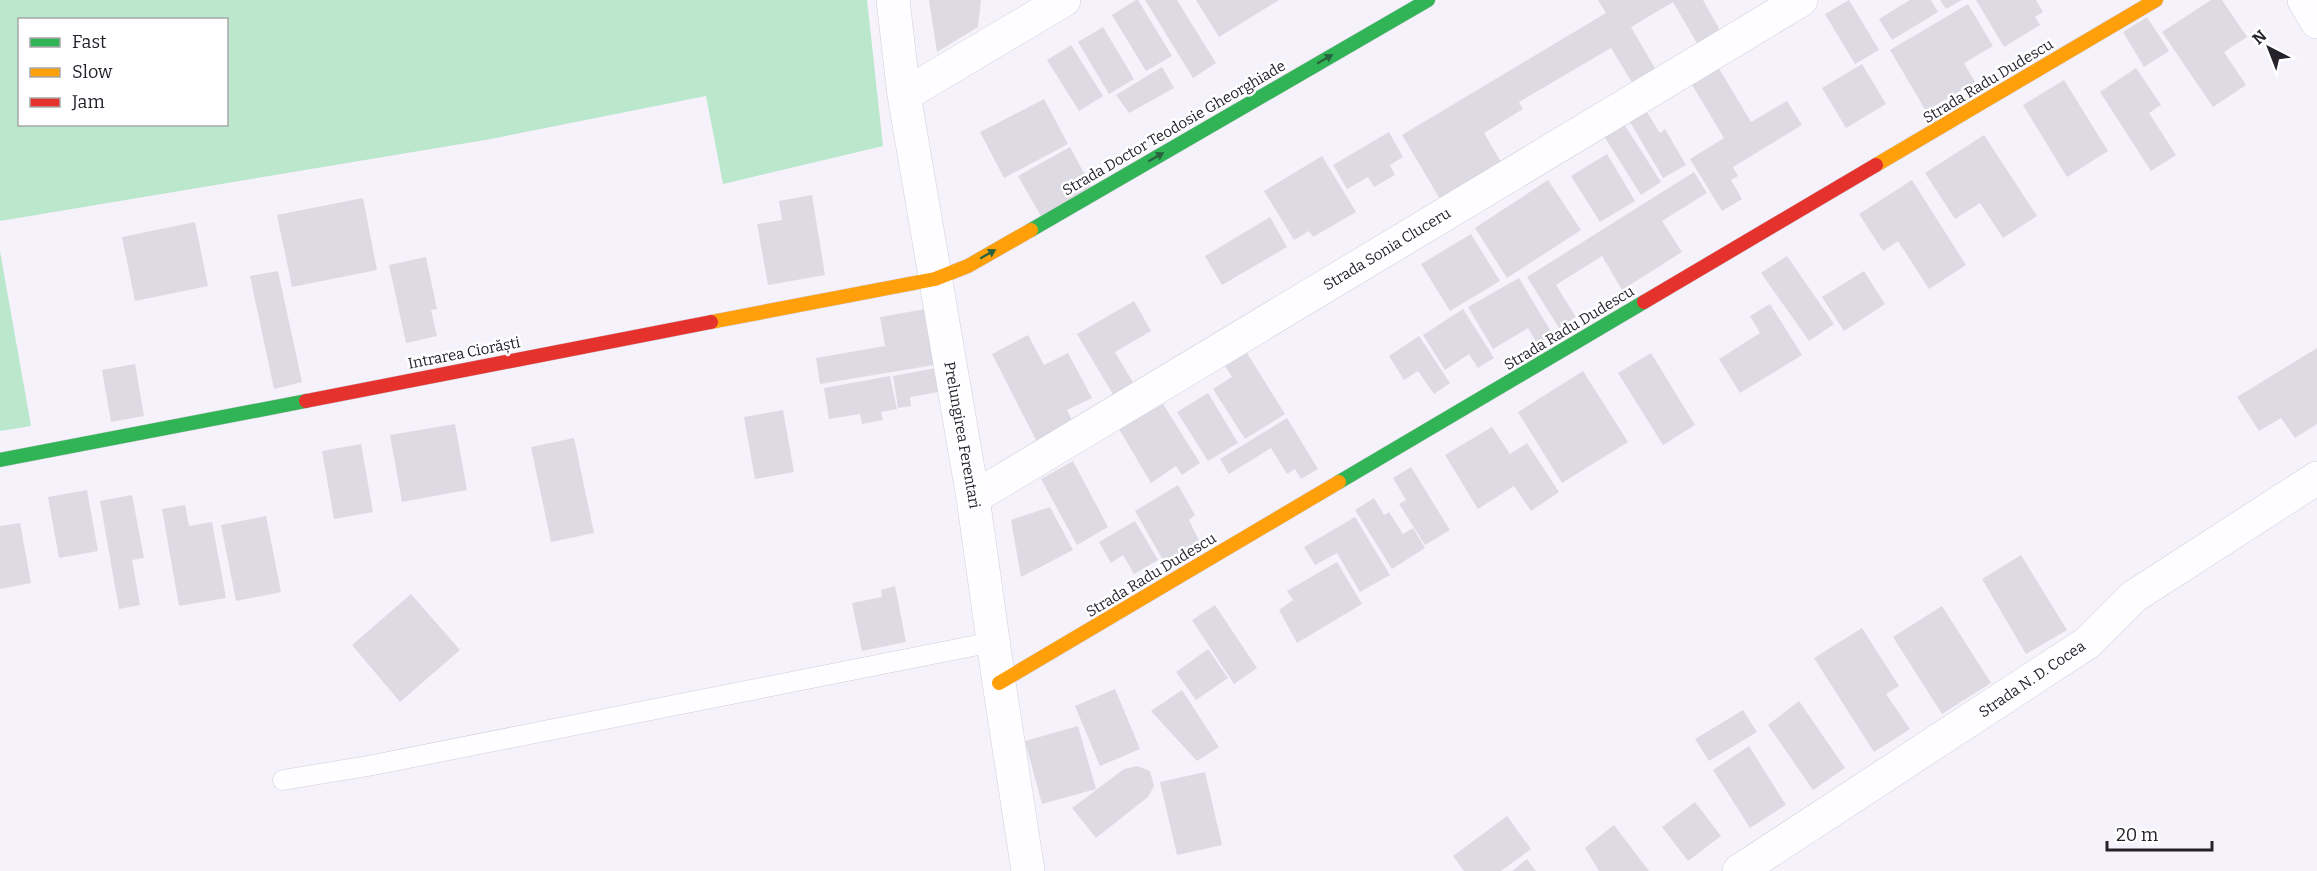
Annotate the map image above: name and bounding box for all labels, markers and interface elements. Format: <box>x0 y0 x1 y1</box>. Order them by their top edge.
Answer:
legend <box>18 18 228 126</box>
north arrow <box>2239 18 2299 78</box>
text: N <box>2248 26 2270 48</box>
text: Fast <box>72 31 107 53</box>
street label: Strada Radu Dudescu <box>1920 35 2056 127</box>
one-way arrow <box>1317 54 1334 64</box>
street label: Strada Doctor Teodosie Gheorghiade <box>1059 57 1289 199</box>
text: Slow <box>72 61 113 83</box>
text: Jam <box>71 91 105 113</box>
one-way arrow <box>1148 152 1165 162</box>
street label: Strada Sonia Cluceru <box>1320 204 1454 294</box>
one-way arrow <box>979 250 996 260</box>
street label: Strada Radu Dudescu <box>1501 282 1637 374</box>
street label: Intrarea Ciorăști <box>406 333 522 374</box>
street label: Prelungirea Ferentari <box>940 360 984 510</box>
street label: Strada Radu Dudescu <box>1083 529 1219 621</box>
street label: Strada N. D. Cocea <box>1975 637 2089 721</box>
scale bar <box>2107 814 2212 852</box>
text: 20 m <box>2116 824 2158 846</box>

